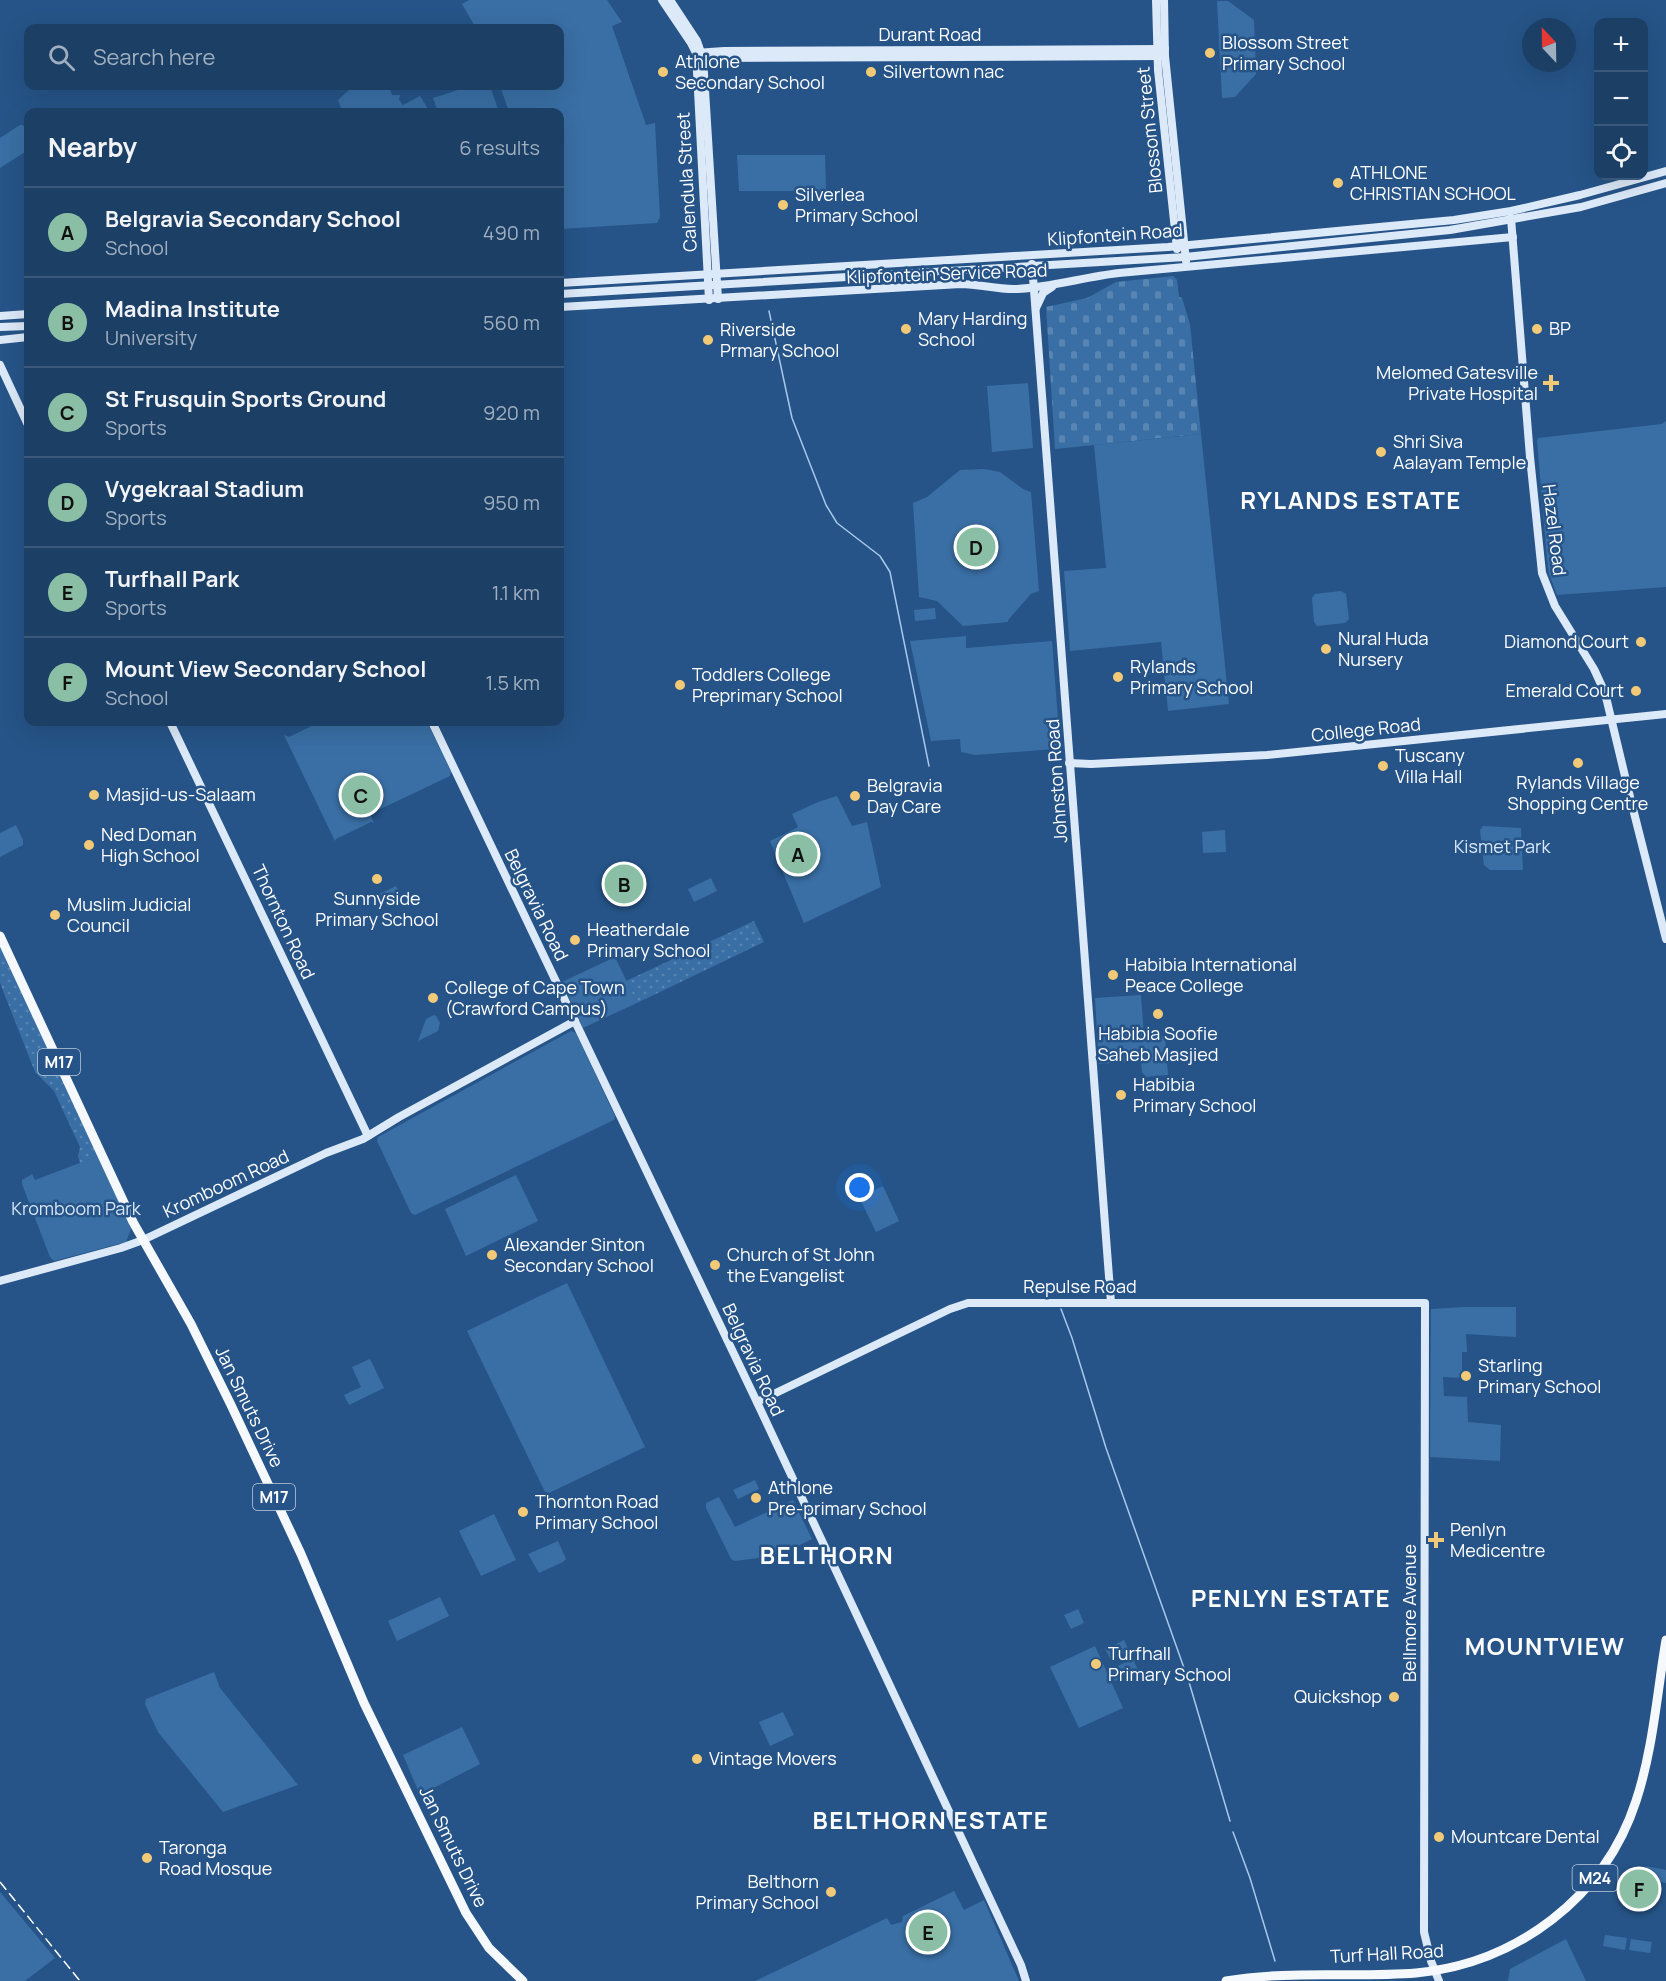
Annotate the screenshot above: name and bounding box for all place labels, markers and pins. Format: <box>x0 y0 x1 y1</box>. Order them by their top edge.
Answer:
place label: Blossom Street Primary School <box>1222 30 1349 75</box>
marker: Blossom Street Primary School <box>1203 46 1217 60</box>
place label: Athlone Secondary School <box>675 49 825 94</box>
place label: Silvertown nac <box>883 59 1004 83</box>
marker: Athlone Secondary School <box>656 65 670 79</box>
marker: Silvertown nac <box>864 65 878 79</box>
place label: ATHLONE CHRISTIAN SCHOOL <box>1350 160 1516 205</box>
marker: ATHLONE CHRISTIAN SCHOOL <box>1331 176 1345 190</box>
place label: Silverlea Primary School <box>795 182 919 227</box>
marker: Silverlea Primary School <box>776 198 790 212</box>
place label: Mary Harding School <box>918 306 1027 351</box>
place label: BP <box>1549 316 1571 340</box>
place label: Riverside Prmary School <box>720 317 839 362</box>
marker: Mary Harding School <box>899 322 913 336</box>
marker: BP <box>1530 322 1544 336</box>
marker: Riverside Prmary School <box>701 333 715 347</box>
place label: Melomed Gatesville Private Hospital <box>1376 360 1538 405</box>
marker: Melomed Gatesville Private Hospital <box>1542 374 1560 392</box>
place label: Shri Siva Aalayam Temple <box>1393 429 1526 474</box>
marker: Shri Siva Aalayam Temple <box>1374 445 1388 459</box>
pin: D <box>956 524 996 570</box>
place label: Nural Huda Nursery <box>1338 626 1429 671</box>
place label: Diamond Court <box>1504 629 1629 653</box>
marker: Diamond Court <box>1634 635 1648 649</box>
marker: Nural Huda Nursery <box>1319 642 1333 656</box>
place label: Rylands Primary School <box>1130 654 1254 699</box>
place label: Toddlers College Preprimary School <box>692 662 843 707</box>
marker: Rylands Primary School <box>1111 670 1125 684</box>
marker: Toddlers College Preprimary School <box>673 678 687 692</box>
place label: Emerald Court <box>1506 678 1624 702</box>
marker: Emerald Court <box>1629 684 1643 698</box>
place label: Tuscany Villa Hall <box>1395 743 1465 788</box>
marker: Rylands Village Shopping Centre <box>1571 756 1585 770</box>
marker: Tuscany Villa Hall <box>1376 759 1390 773</box>
place label: Rylands Village Shopping Centre <box>1508 770 1648 815</box>
pin: C <box>342 772 380 818</box>
place label: Belgravia Day Care <box>867 773 943 818</box>
place label: Masjid-us-Salaam <box>106 782 256 806</box>
marker: Masjid-us-Salaam <box>87 788 101 802</box>
marker: Belgravia Day Care <box>848 789 862 803</box>
place label: Ned Doman High School <box>101 822 200 867</box>
pin: A <box>778 832 818 876</box>
marker: Ned Doman High School <box>82 838 96 852</box>
pin: B <box>604 862 644 906</box>
marker: Sunnyside Primary School <box>370 872 384 886</box>
place label: Sunnyside Primary School <box>315 886 439 931</box>
place label: Muslim Judicial Council <box>67 892 192 937</box>
marker: Muslim Judicial Council <box>48 908 62 922</box>
place label: Heatherdale Primary School <box>587 917 711 962</box>
marker: Heatherdale Primary School <box>568 933 582 947</box>
place label: Habibia International Peace College <box>1125 952 1297 997</box>
marker: Habibia International Peace College <box>1106 968 1120 982</box>
place label: College of Cape Town (Crawford Campus) <box>445 975 625 1020</box>
marker: College of Cape Town (Crawford Campus) <box>426 991 440 1005</box>
marker: Habibia Soofie Saheb Masjied <box>1151 1007 1165 1021</box>
place label: Habibia Soofie Saheb Masjied <box>1097 1021 1219 1066</box>
place label: Habibia Primary School <box>1133 1072 1257 1117</box>
marker: Habibia Primary School <box>1114 1088 1128 1102</box>
place label: Alexander Sinton Secondary School <box>504 1232 654 1277</box>
place label: Church of St John the Evangelist <box>727 1242 875 1287</box>
marker: Alexander Sinton Secondary School <box>485 1248 499 1262</box>
marker: Church of St John the Evangelist <box>708 1258 722 1272</box>
place label: Starling Primary School <box>1478 1353 1602 1398</box>
marker: Starling Primary School <box>1459 1369 1473 1383</box>
place label: Athlone Pre-primary School <box>768 1475 927 1520</box>
place label: Thornton Road Primary School <box>535 1489 659 1534</box>
marker: Athlone Pre-primary School <box>749 1491 763 1505</box>
marker: Thornton Road Primary School <box>516 1505 530 1519</box>
place label: Penlyn Medicentre <box>1450 1517 1545 1562</box>
marker: Penlyn Medicentre <box>1427 1531 1445 1549</box>
place label: Turfhall Primary School <box>1108 1641 1232 1686</box>
marker: Turfhall Primary School <box>1089 1657 1103 1671</box>
place label: Quickshop <box>1294 1684 1382 1708</box>
marker: Quickshop <box>1387 1690 1401 1704</box>
place label: Vintage Movers <box>709 1746 837 1770</box>
marker: Vintage Movers <box>690 1752 704 1766</box>
place label: Mountcare Dental <box>1451 1824 1600 1848</box>
marker: Mountcare Dental <box>1432 1830 1446 1844</box>
place label: Taronga Road Mosque <box>159 1835 272 1880</box>
marker: Taronga Road Mosque <box>140 1851 154 1865</box>
pin: F <box>1620 1866 1658 1912</box>
place label: Belthorn Primary School <box>695 1869 819 1914</box>
marker: Belthorn Primary School <box>824 1885 838 1899</box>
pin: E <box>908 1910 948 1954</box>

